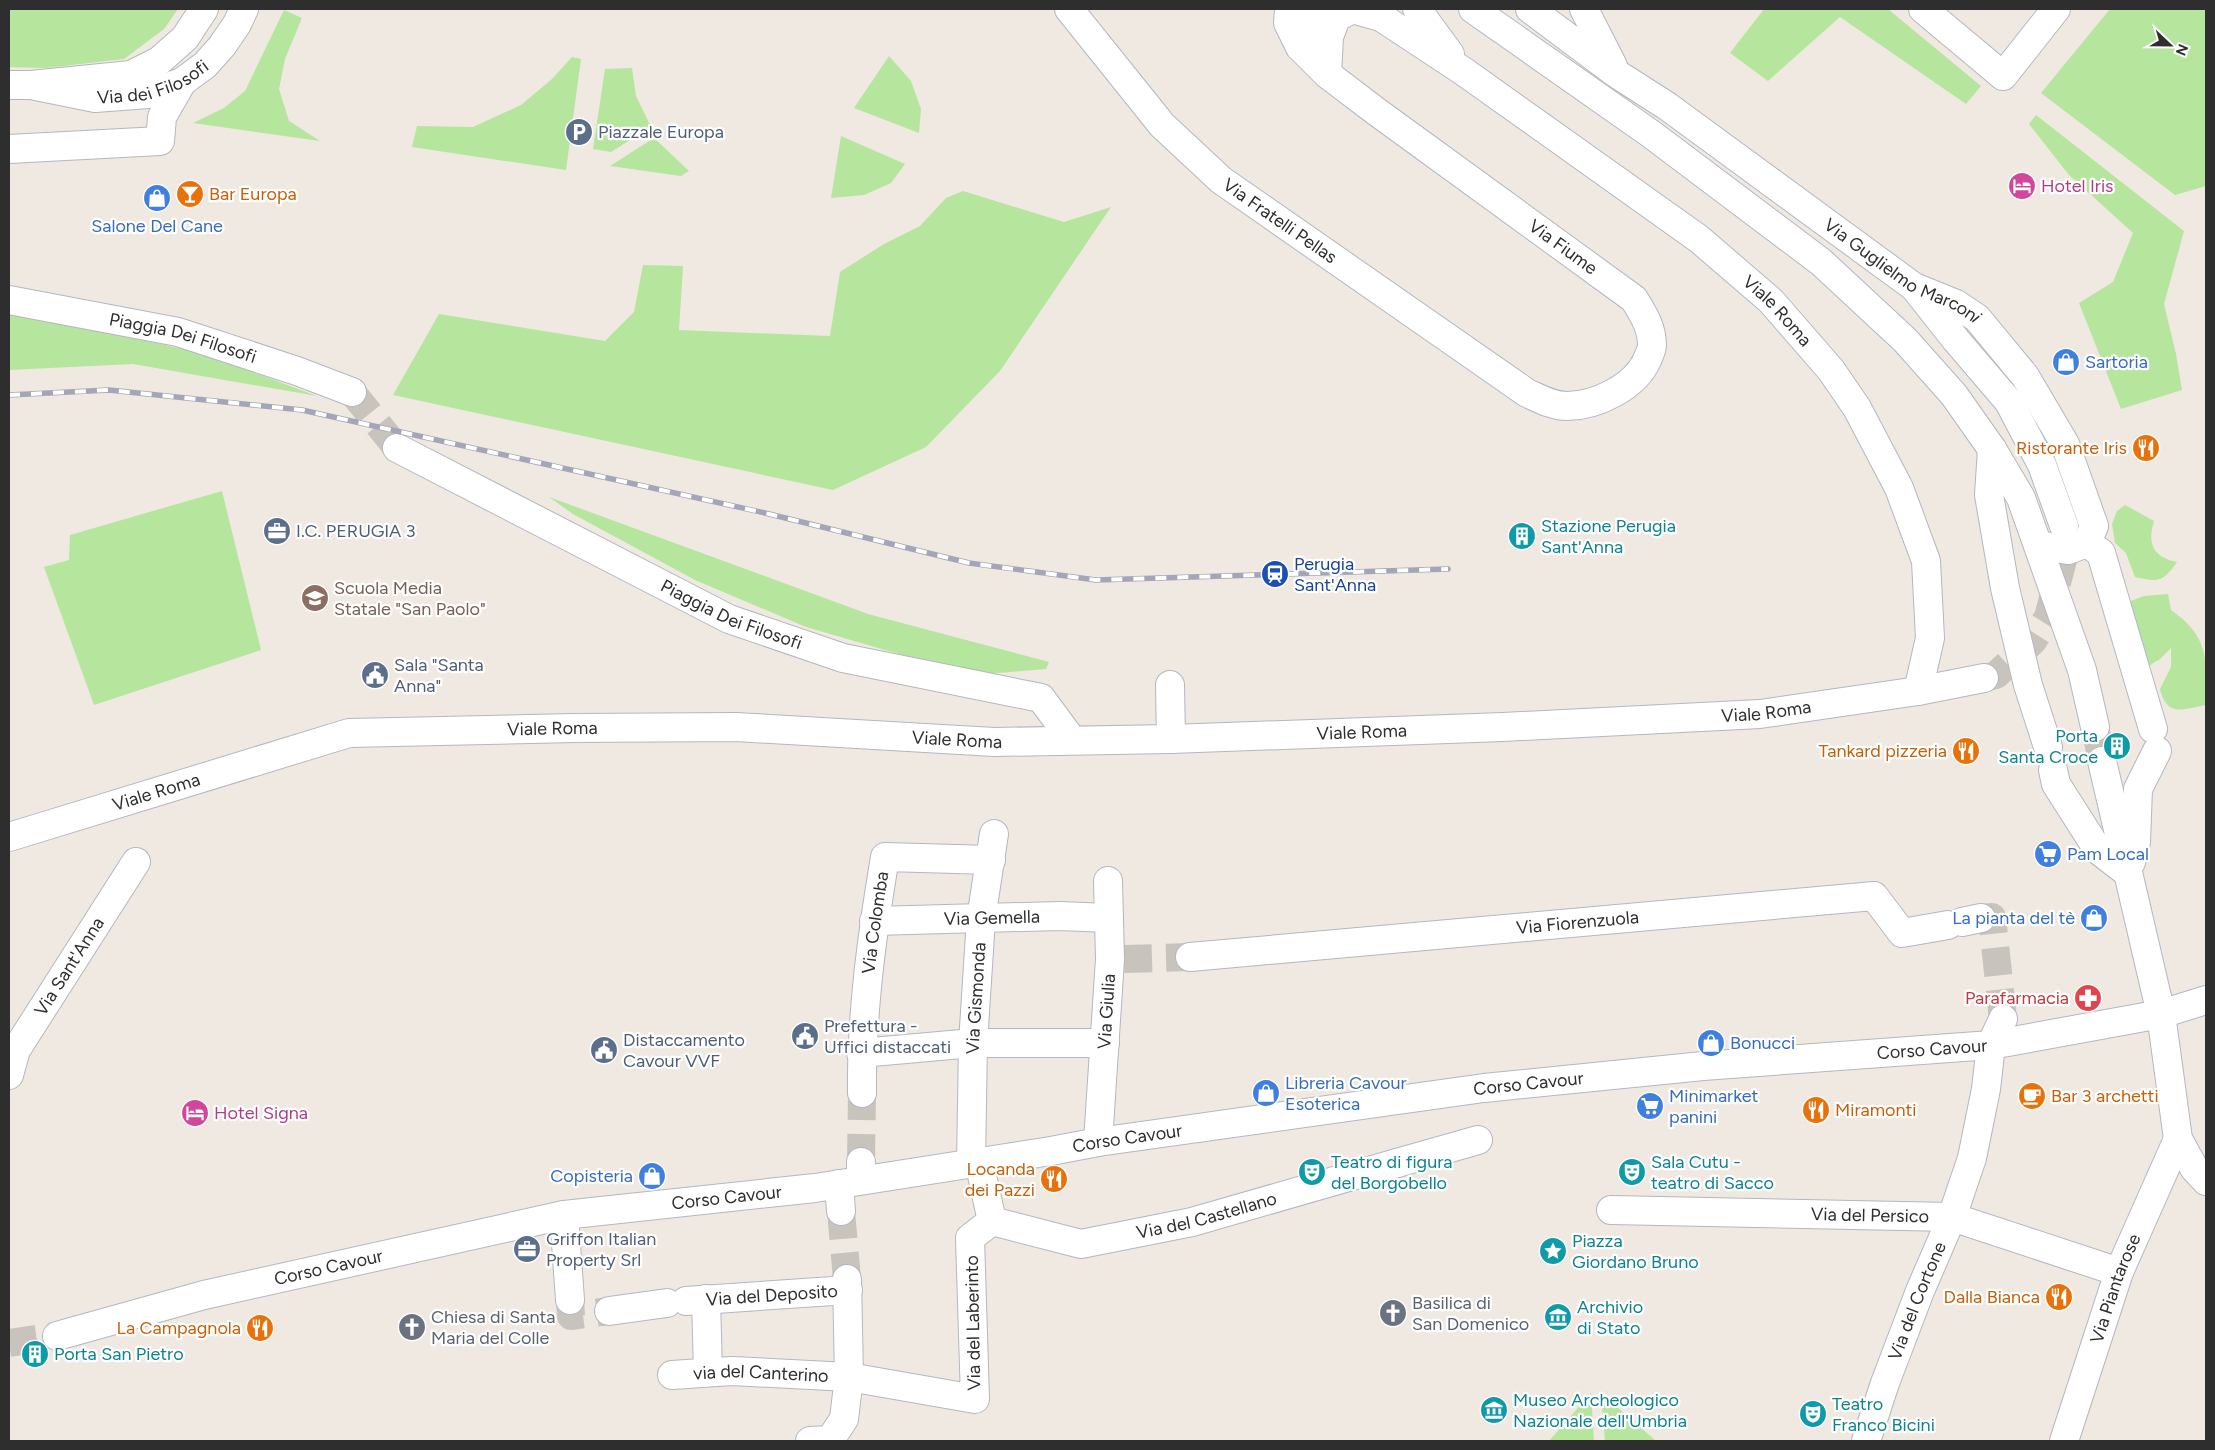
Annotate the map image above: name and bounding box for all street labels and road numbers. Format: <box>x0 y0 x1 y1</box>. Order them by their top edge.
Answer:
street label: Via dei Filosofi <box>96 55 213 109</box>
street label: Via Fratelli Pellas <box>1219 174 1341 268</box>
street label: Via Guglielmo Marconi <box>1820 214 1987 327</box>
street label: Via Fiume <box>1524 215 1602 279</box>
street label: Viale Roma <box>1738 271 1816 351</box>
street label: Piaggia Dei Filosofi <box>107 308 259 368</box>
street label: Piaggia Dei Filosofi <box>657 575 805 654</box>
street label: Viale Roma <box>1721 696 1813 727</box>
street label: Viale Roma <box>507 717 598 740</box>
street label: Viale Roma <box>1316 719 1407 745</box>
street label: Viale Roma <box>911 726 1002 753</box>
street label: Viale Roma <box>110 768 203 816</box>
street label: Via Colomba <box>857 870 893 975</box>
street label: Via Gemella <box>944 906 1040 930</box>
street label: Via Fiorenzuola <box>1515 906 1640 939</box>
street label: Via Sant'Anna <box>30 913 109 1020</box>
street label: Via Gismonda <box>962 941 990 1054</box>
street label: Via Giulia <box>1093 973 1120 1050</box>
street label: Corso Cavour <box>1876 1034 1988 1064</box>
street label: Corso Cavour <box>1472 1067 1585 1100</box>
street label: Corso Cavour <box>1071 1119 1183 1158</box>
street label: Corso Cavour <box>671 1181 783 1214</box>
street label: Via del Castellano <box>1134 1187 1279 1244</box>
street label: Via del Persico <box>1811 1203 1929 1228</box>
street label: Via Piantarose <box>2086 1230 2146 1346</box>
street label: Via del Cortone <box>1884 1238 1951 1363</box>
street label: Corso Cavour <box>272 1245 385 1290</box>
street label: Via del Laberinto <box>961 1255 985 1391</box>
street label: Via del Deposito <box>705 1280 839 1311</box>
street label: via del Canterino <box>692 1360 829 1387</box>

